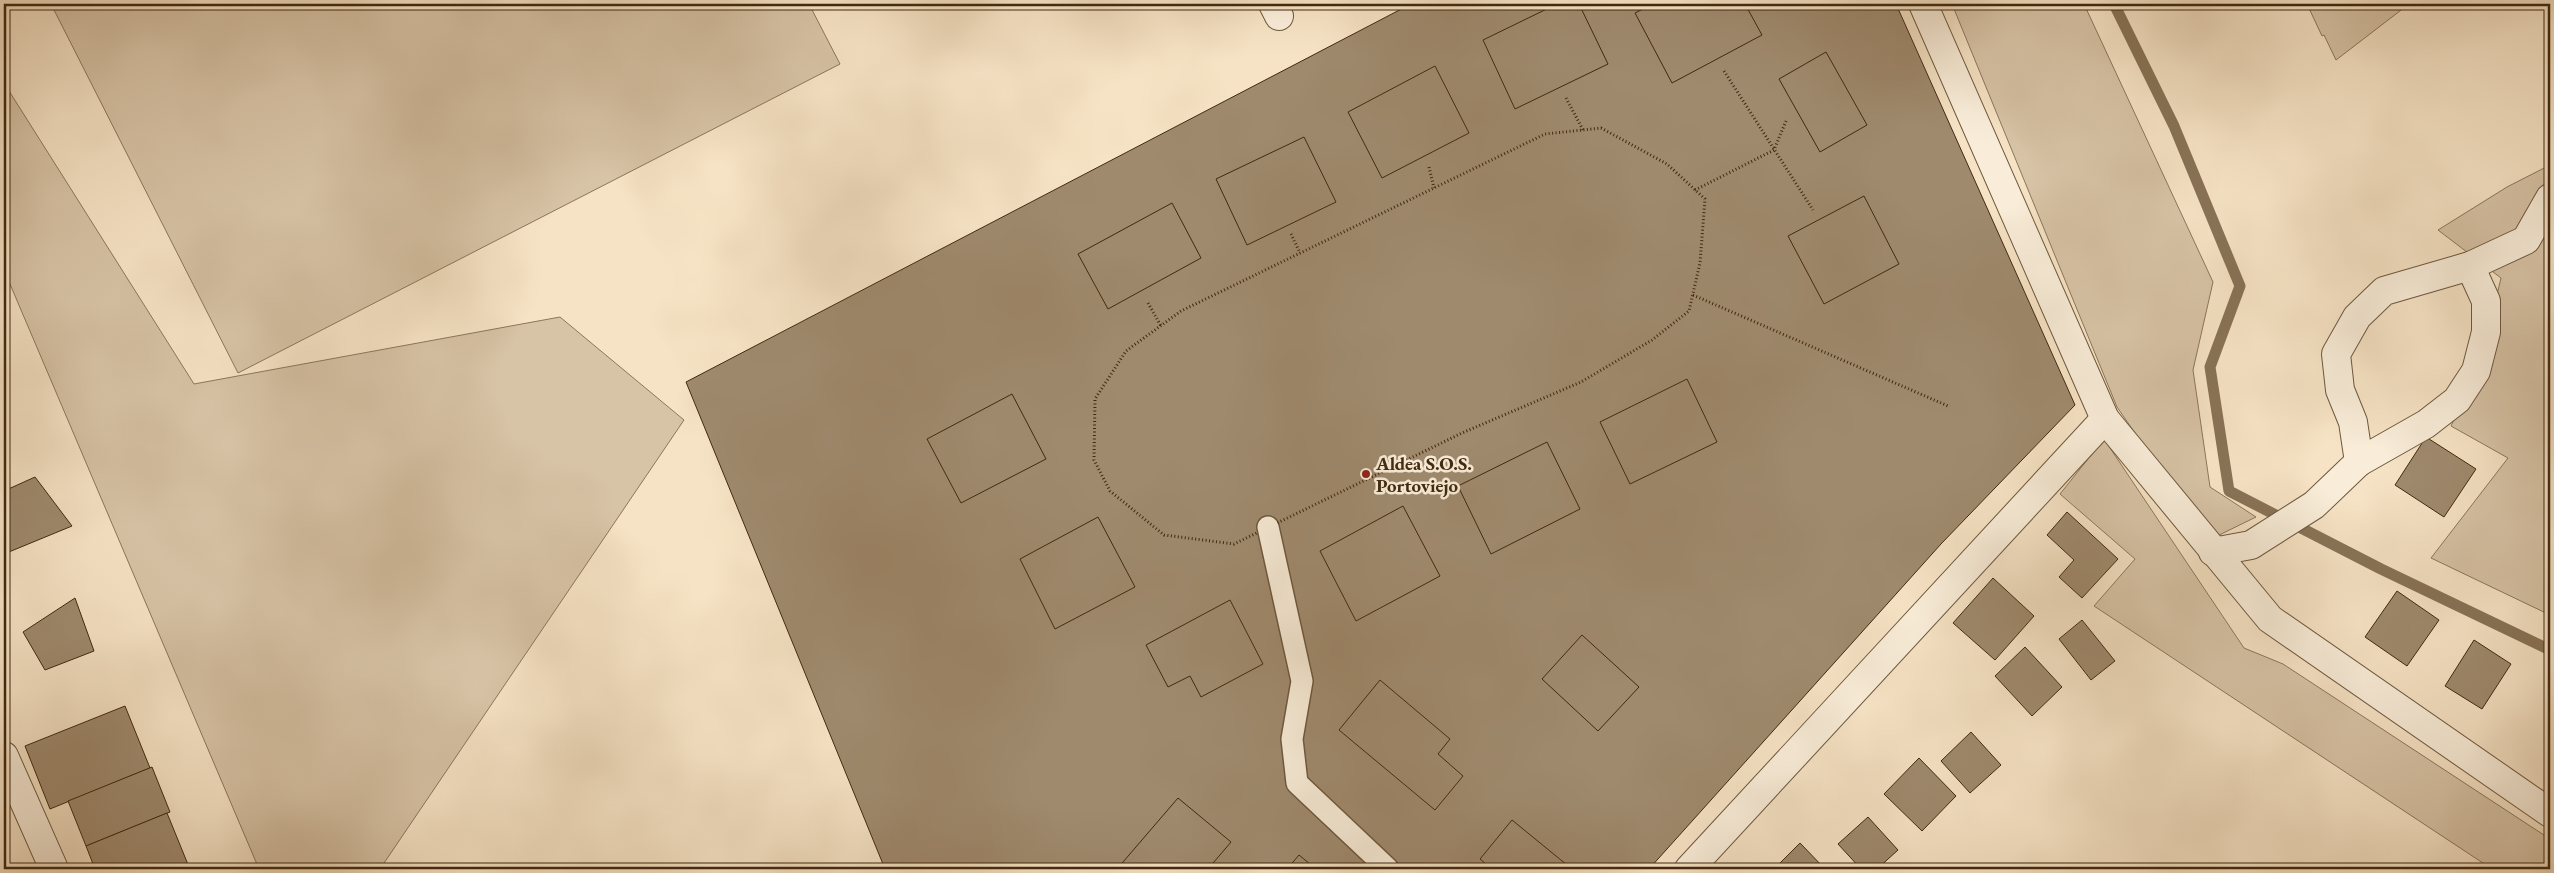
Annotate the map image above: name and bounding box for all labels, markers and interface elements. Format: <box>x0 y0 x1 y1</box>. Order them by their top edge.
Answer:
place label: Aldea S.O.S. Portoviejo <box>1375 451 1472 498</box>
marker: Aldea S.O.S. Portoviejo <box>1360 468 1372 480</box>

